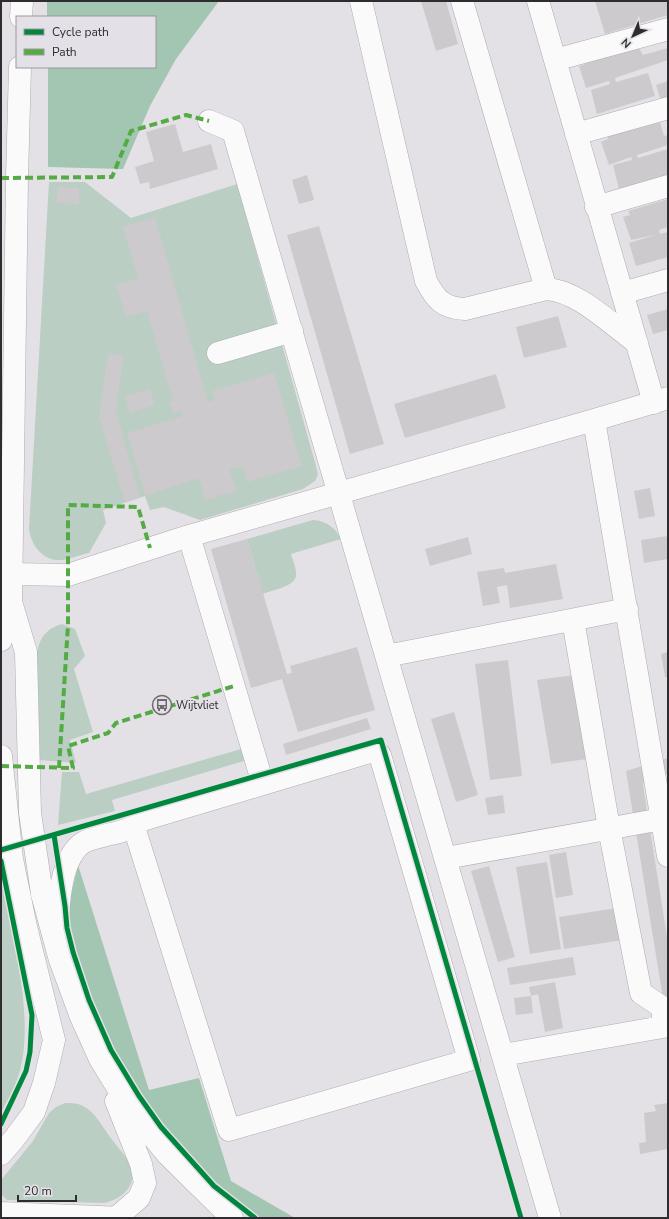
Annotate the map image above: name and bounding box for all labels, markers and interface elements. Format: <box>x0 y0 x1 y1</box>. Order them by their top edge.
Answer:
legend <box>16 16 156 68</box>
north arrow <box>613 16 653 56</box>
text: Cycle path <box>52 24 109 40</box>
text: N <box>618 35 635 51</box>
text: Path <box>52 44 77 60</box>
bus stop icon: Wijtvliet <box>151 694 173 716</box>
place label: Wijtvliet <box>176 698 218 713</box>
scale bar <box>18 1177 76 1203</box>
text: 20 m <box>24 1183 52 1199</box>

